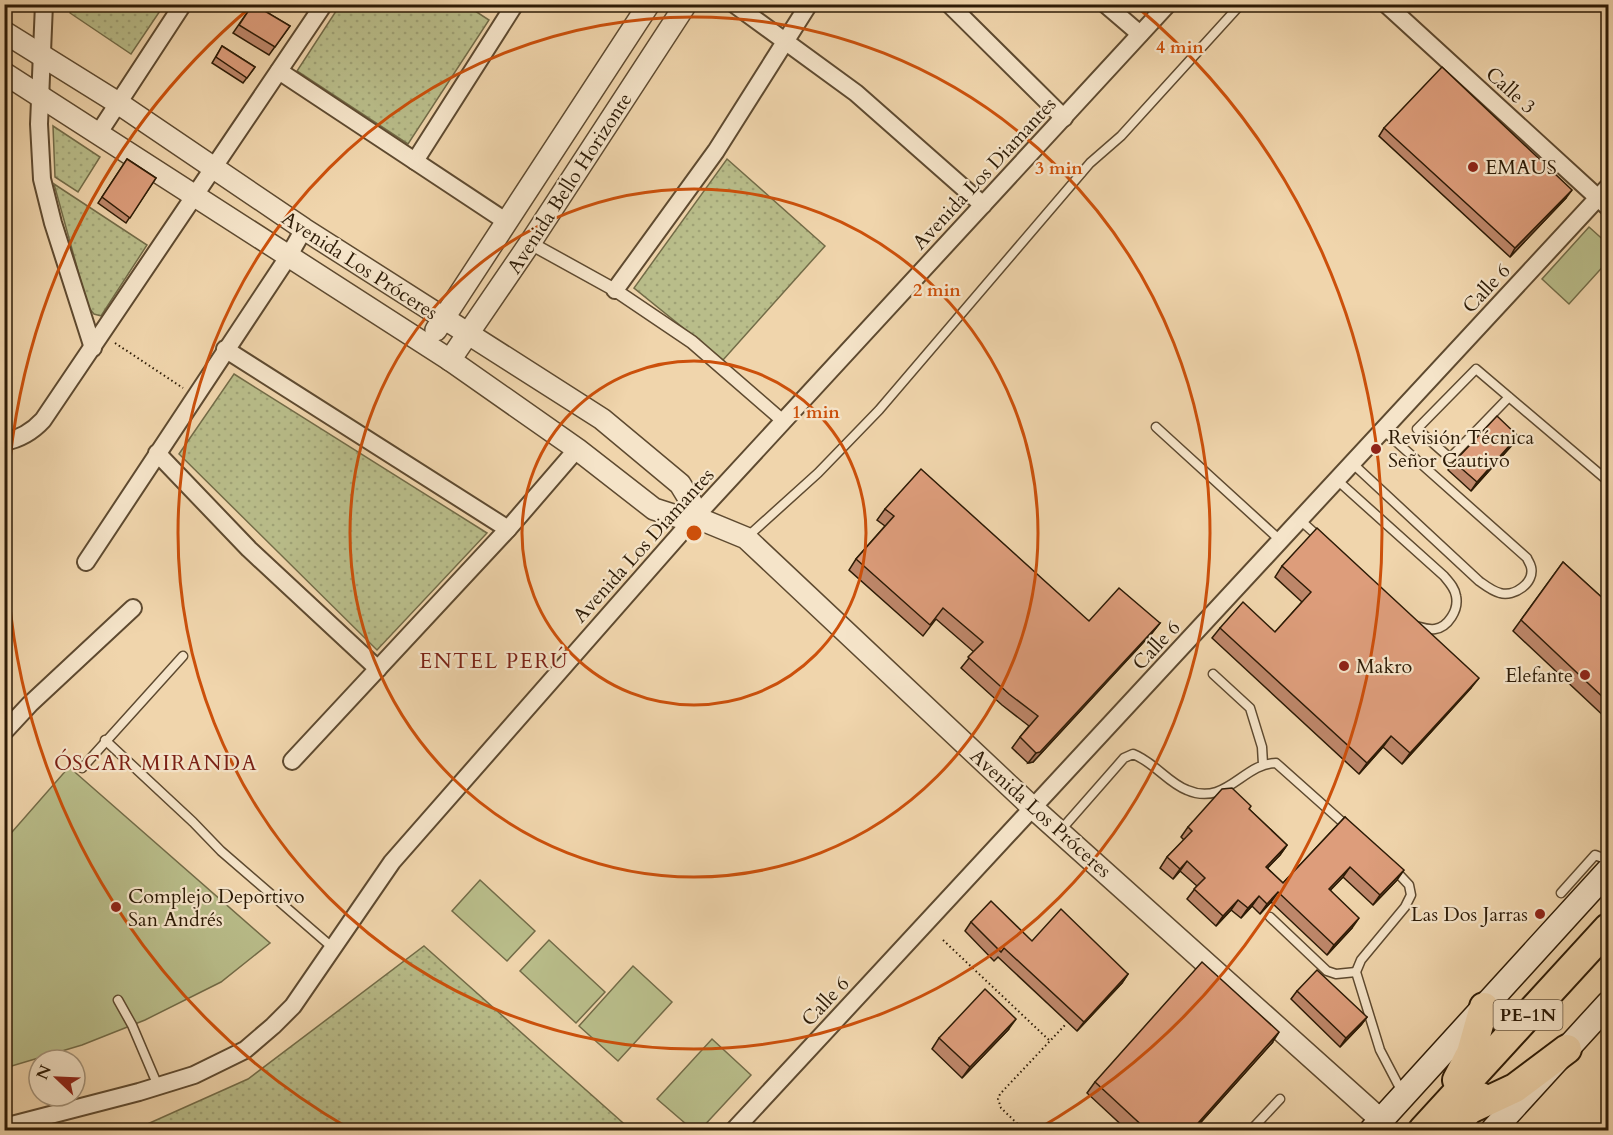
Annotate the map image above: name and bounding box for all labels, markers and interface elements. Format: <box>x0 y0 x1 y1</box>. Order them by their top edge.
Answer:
text: 4 min <box>1156 35 1204 60</box>
street label: Calle 3 <box>1480 61 1542 120</box>
street label: Avenida Bello Horizonte <box>501 87 638 279</box>
street label: Avenida Los Diamantes <box>906 91 1062 256</box>
place label: EMAUS <box>1485 154 1557 181</box>
text: 3 min <box>1035 156 1083 181</box>
marker: EMAUS <box>1466 160 1480 174</box>
street label: Avenida Los Próceres <box>276 205 443 326</box>
street label: Calle 6 <box>1456 258 1516 319</box>
text: 2 min <box>913 278 961 303</box>
text: 1 min <box>792 400 840 425</box>
place label: Revisión Técnica Señor Cautivo <box>1388 424 1535 474</box>
marker: Revisión Técnica Señor Cautivo <box>1369 442 1383 456</box>
street label: Avenida Los Diamantes <box>567 462 720 629</box>
centre of rings <box>684 523 704 543</box>
street label: Calle 6 <box>1126 615 1186 676</box>
district label: ENTEL PERÚ <box>419 646 569 676</box>
place label: Makro <box>1356 653 1412 680</box>
marker: Makro <box>1337 659 1351 673</box>
place label: Elefante <box>1505 662 1573 689</box>
marker: Elefante <box>1578 668 1592 682</box>
street label: Avenida Los Próceres <box>964 743 1117 884</box>
district label: ÓSCAR MIRANDA <box>54 748 258 778</box>
place label: Complejo Deportivo San Andrés <box>128 883 305 933</box>
marker: Complejo Deportivo San Andrés <box>109 900 123 914</box>
place label: Las Dos Jarras <box>1411 901 1528 928</box>
marker: Las Dos Jarras <box>1533 907 1547 921</box>
street label: Calle 6 <box>795 971 855 1032</box>
road number: PE-1N <box>1494 1000 1562 1030</box>
north arrow <box>27 1048 87 1108</box>
text: N <box>31 1062 57 1083</box>

